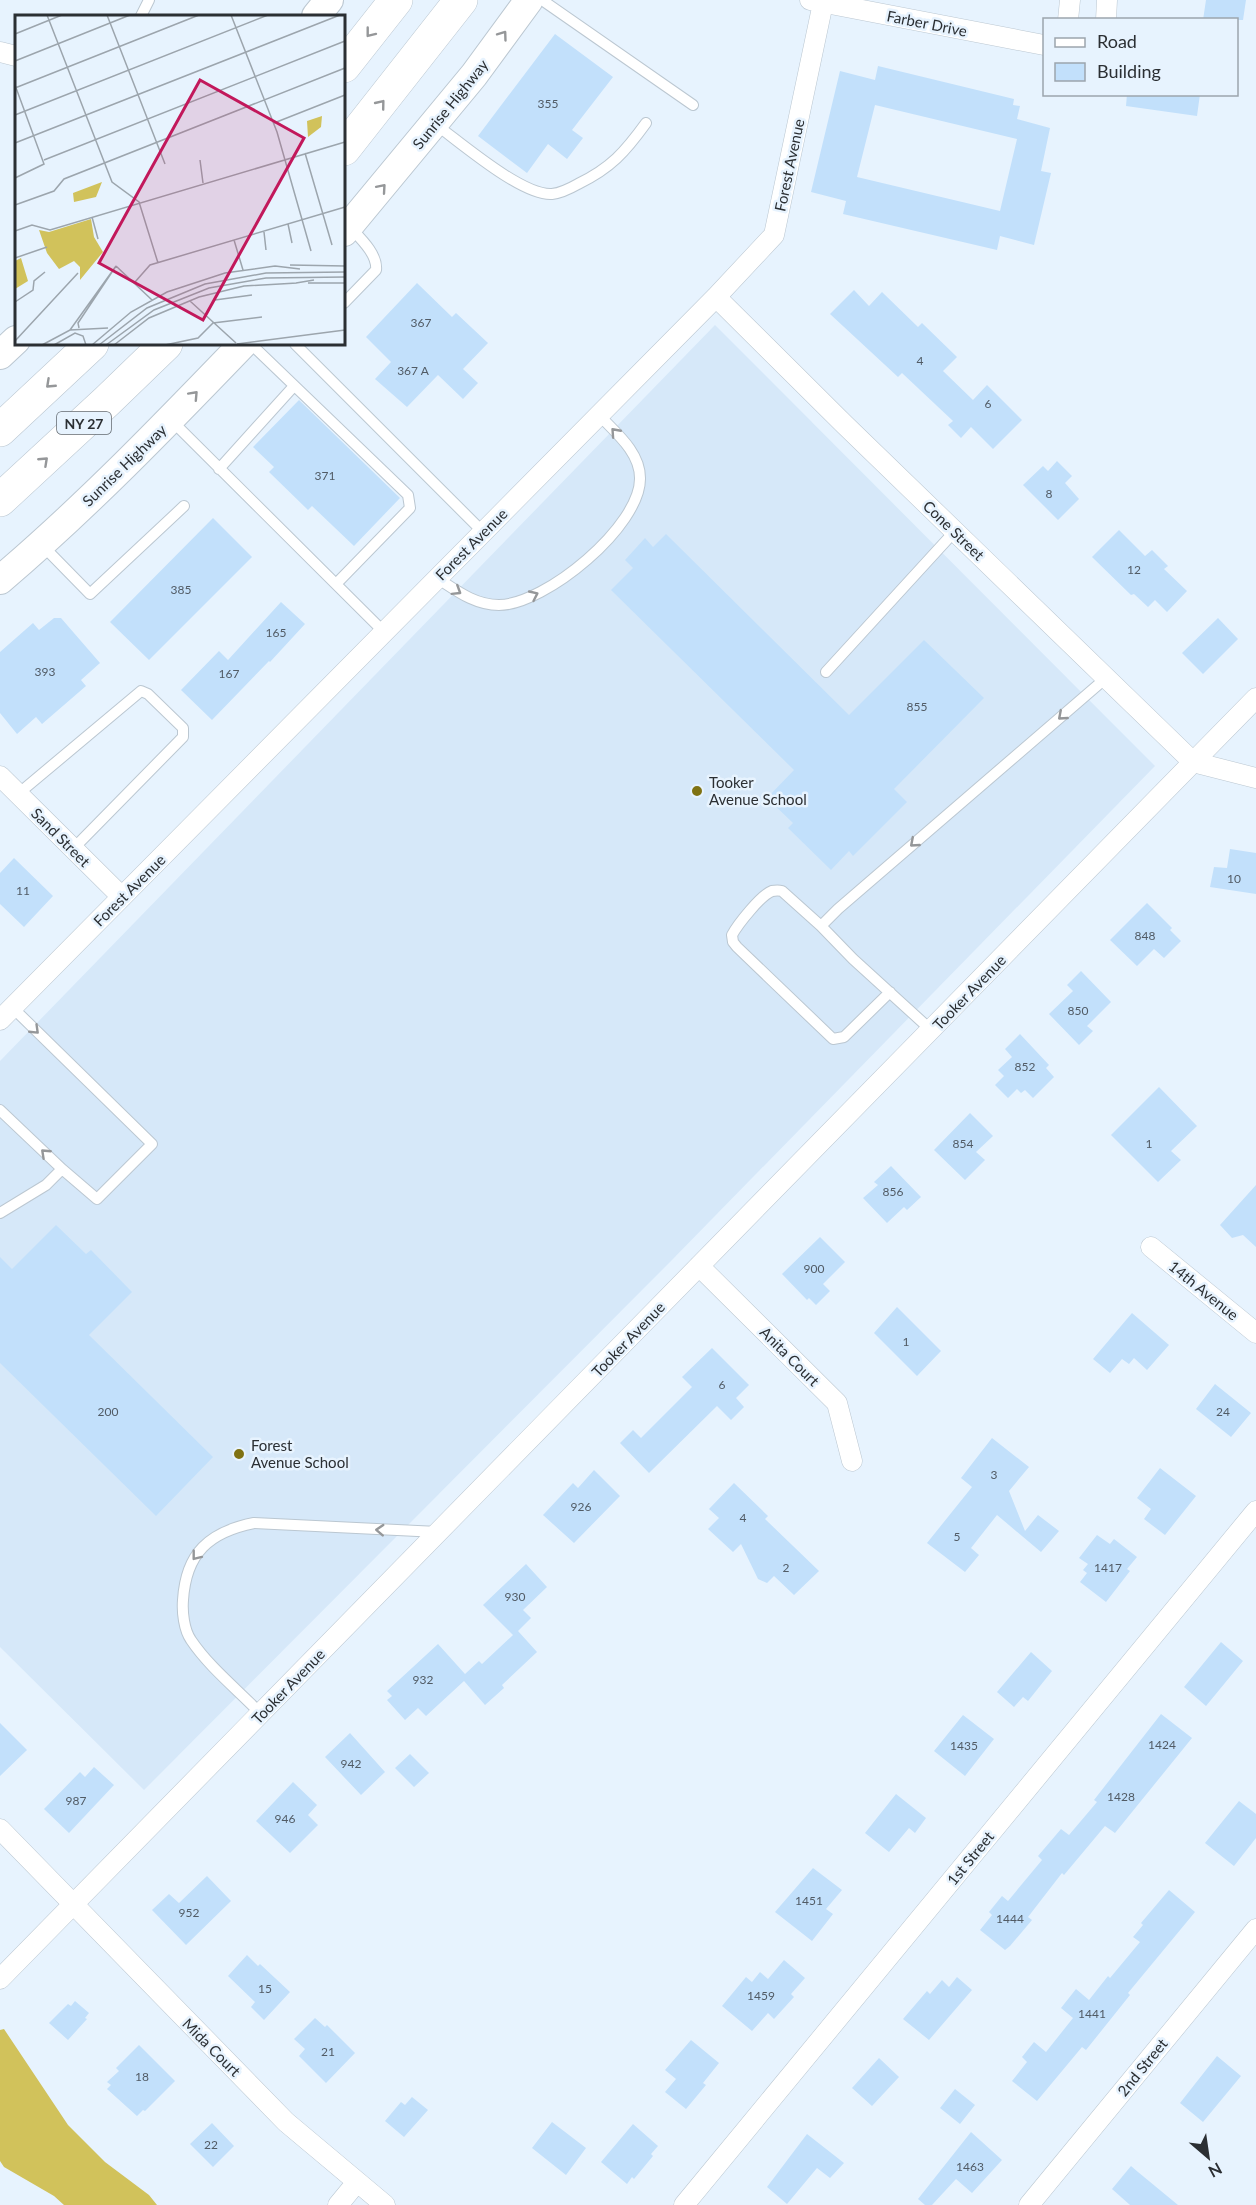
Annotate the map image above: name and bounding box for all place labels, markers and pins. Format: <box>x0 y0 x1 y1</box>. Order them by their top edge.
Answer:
place label: Tooker Avenue School <box>709 773 807 808</box>
marker: Tooker Avenue School <box>690 784 704 798</box>
place label: Forest Avenue School <box>251 1436 349 1471</box>
marker: Forest Avenue School <box>232 1447 246 1461</box>

